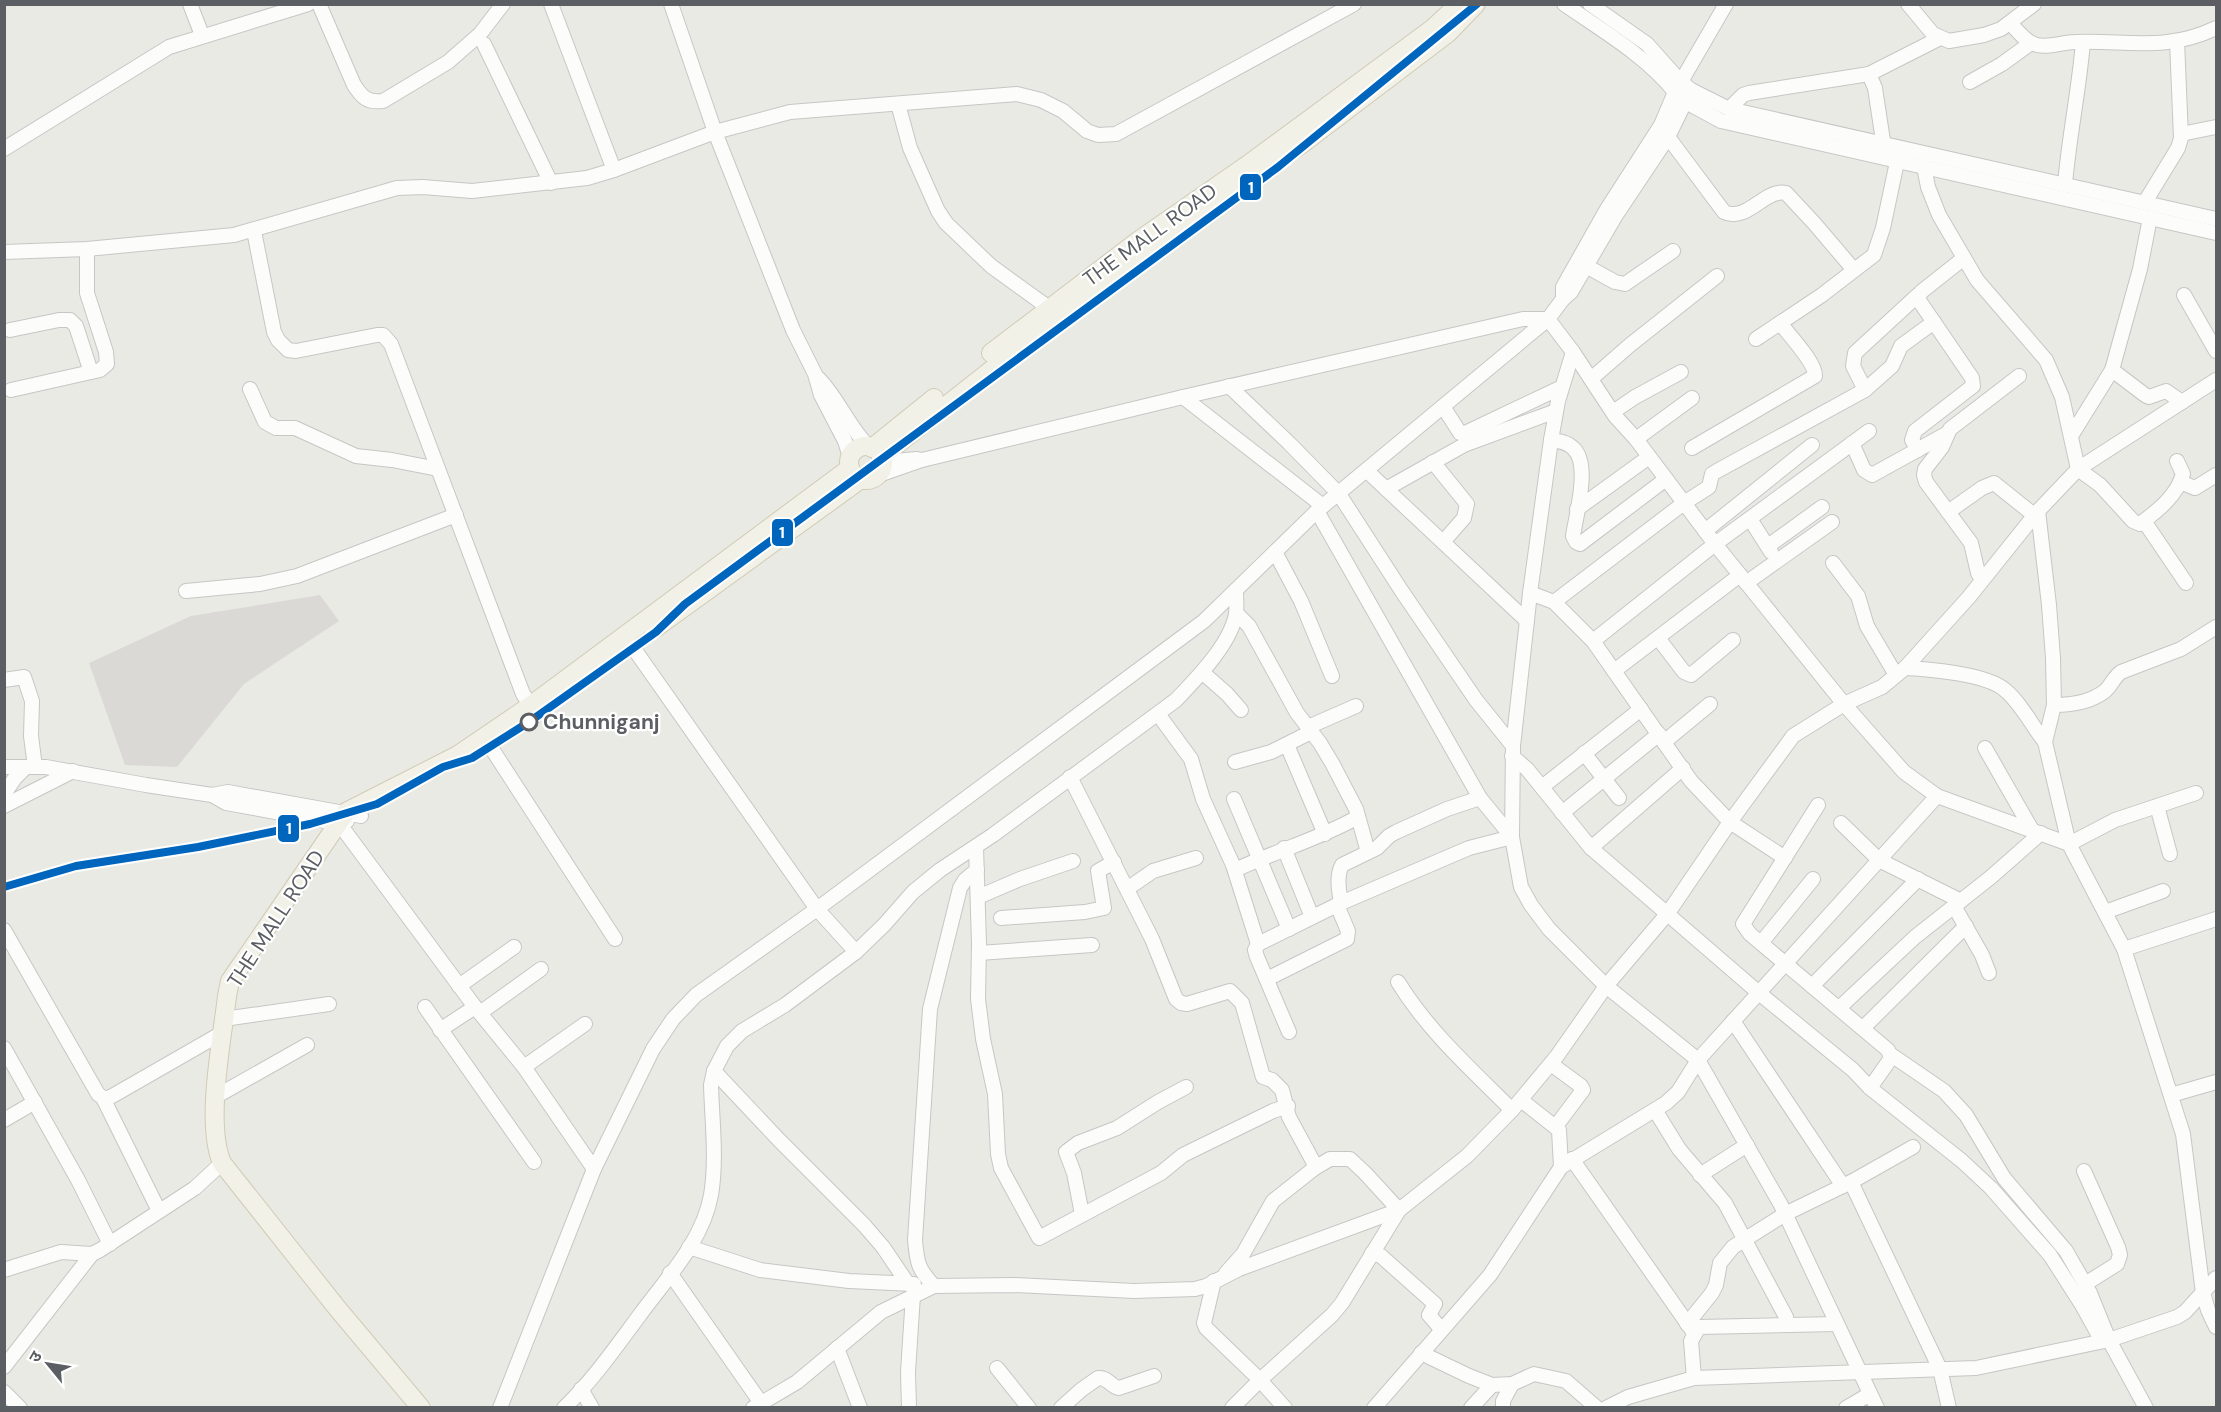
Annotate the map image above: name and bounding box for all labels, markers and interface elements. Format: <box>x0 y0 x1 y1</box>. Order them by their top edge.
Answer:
line badge: 1 <box>1239 173 1262 201</box>
street label: THE MALL ROAD <box>1077 177 1223 293</box>
text: 1 <box>1248 177 1254 198</box>
line badge: 1 <box>771 518 794 547</box>
text: 1 <box>779 522 785 543</box>
place label: Chunniganj <box>543 708 660 736</box>
marker: Chunniganj <box>520 713 538 731</box>
line badge: 1 <box>277 814 300 843</box>
text: 1 <box>286 818 292 839</box>
street label: THE MALL ROAD <box>221 845 331 993</box>
north arrow <box>18 1334 78 1394</box>
text: उ <box>24 1347 47 1366</box>

